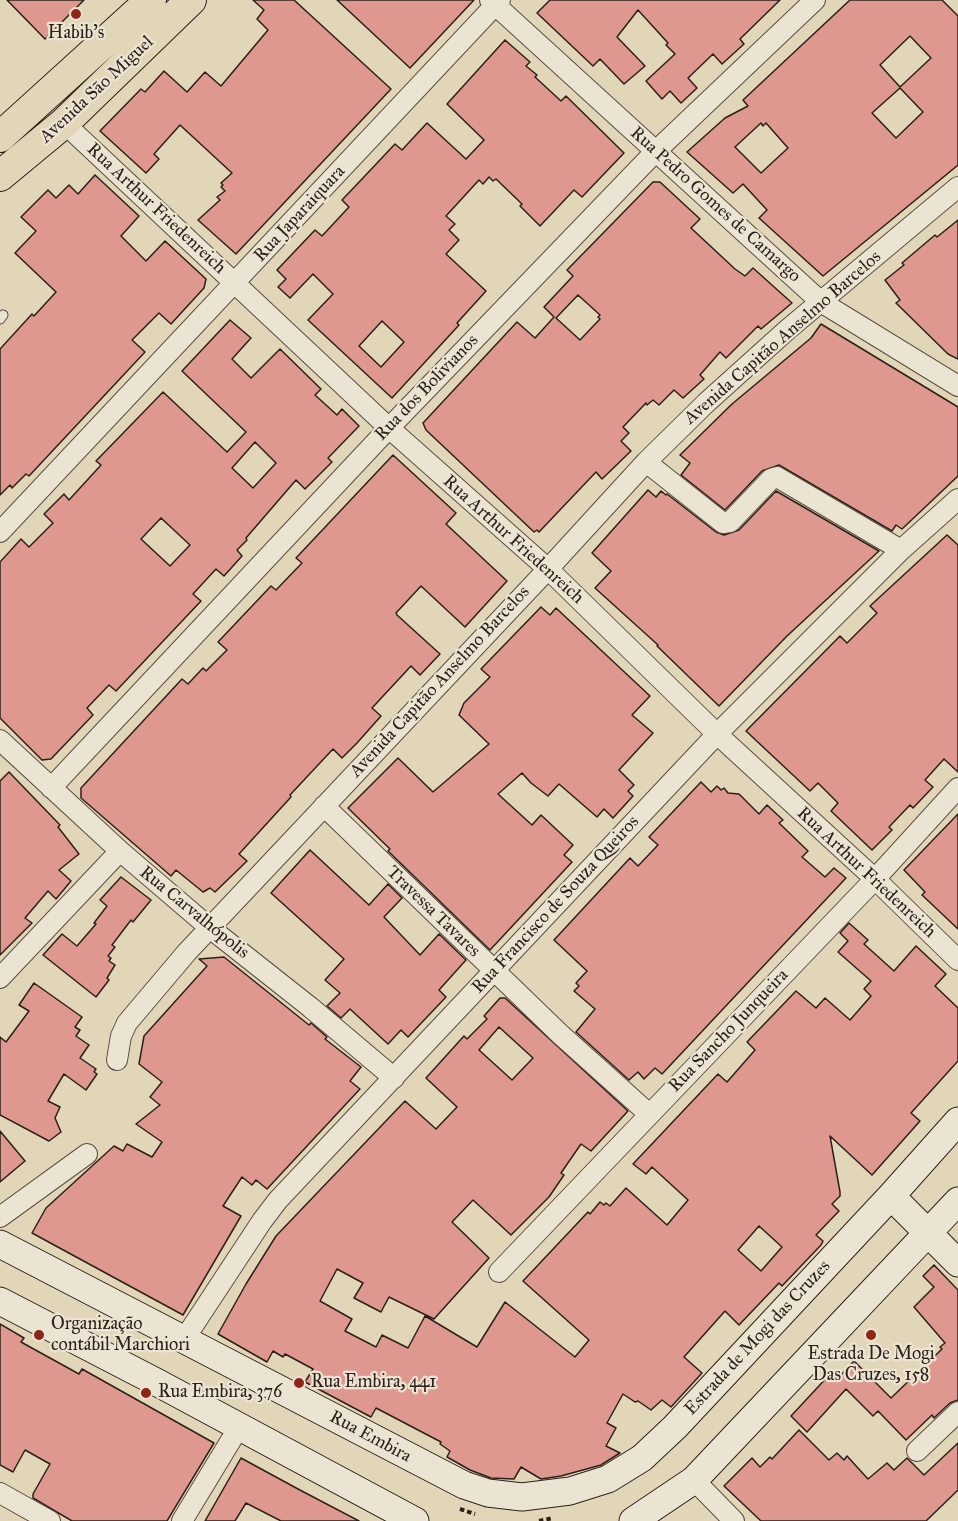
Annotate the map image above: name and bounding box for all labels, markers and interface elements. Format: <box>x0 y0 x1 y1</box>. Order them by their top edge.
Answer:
marker: Habib's <box>69 7 83 21</box>
place label: Habib's <box>48 23 104 45</box>
street label: Avenida São Miguel <box>36 32 158 148</box>
street label: Rua Pedro Gomes de Camargo <box>625 123 805 287</box>
street label: Rua Arthur Friedenreich <box>82 139 230 279</box>
street label: Rua Japaraiquara <box>250 161 350 267</box>
street label: Avenida Capitão Anselmo Barcelos <box>680 247 886 429</box>
street label: Rua dos Bolivianos <box>371 330 483 446</box>
street label: Rua Arthur Friedenreich <box>438 471 588 609</box>
street label: Avenida Capitão Anselmo Barcelos <box>345 582 535 782</box>
street label: Rua Arthur Friedenreich <box>792 803 940 943</box>
street label: Rua Francisco de Souza Queiros <box>468 812 644 998</box>
street label: Rua Carvalhópolis <box>135 862 253 964</box>
street label: Travessa Tavares <box>382 862 484 962</box>
street label: Rua Sancho Junqueira <box>665 965 793 1097</box>
street label: Estrada de Mogi das Cruzes <box>681 1256 835 1420</box>
place label: Organização contábil Marchiori <box>51 1314 190 1356</box>
marker: Organização contábil Marchiori <box>32 1328 46 1342</box>
marker: Estrada De Mogi Das Cruzes, 158 <box>864 1328 878 1342</box>
place label: Estrada De Mogi Das Cruzes, 158 <box>807 1344 935 1386</box>
place label: Rua Embira, 441 <box>311 1372 436 1394</box>
marker: Rua Embira, 441 <box>292 1376 306 1390</box>
place label: Rua Embira, 376 <box>158 1382 282 1404</box>
marker: Rua Embira, 376 <box>139 1386 153 1400</box>
street label: Rua Embira <box>325 1406 415 1468</box>

